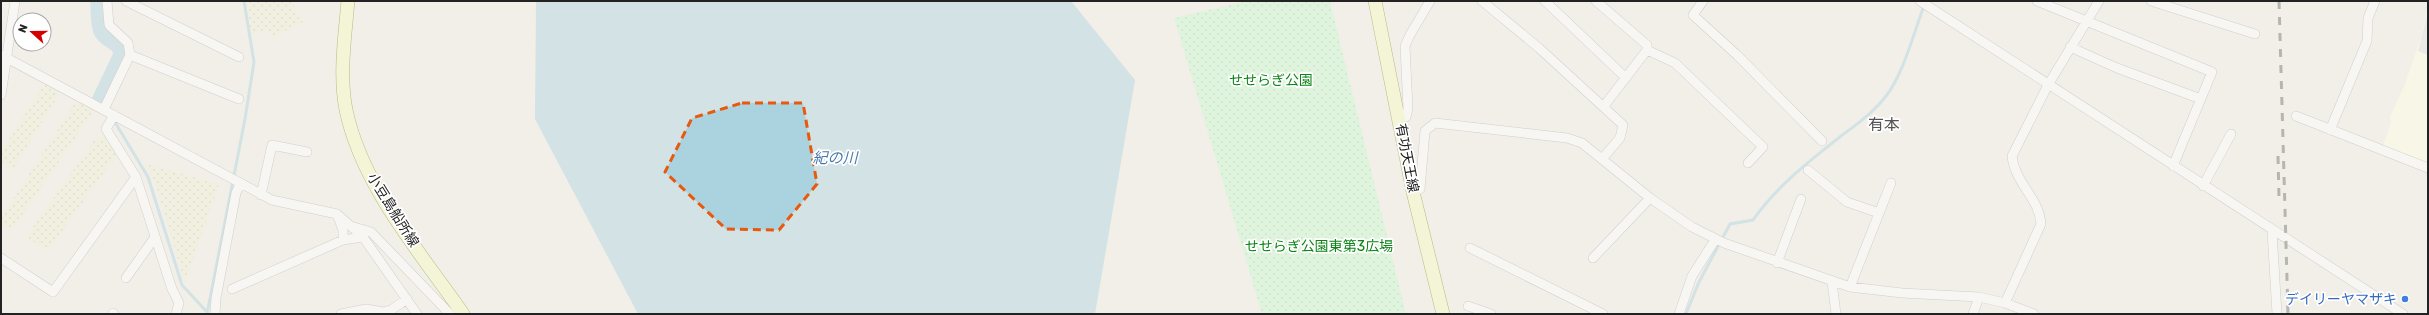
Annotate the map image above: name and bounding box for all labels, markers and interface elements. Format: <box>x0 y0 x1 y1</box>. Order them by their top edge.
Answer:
north arrow <box>12 12 52 52</box>
text: N <box>16 22 31 35</box>
park label: せせらぎ公園 <box>1229 72 1313 89</box>
district label: 有本 <box>1868 115 1900 134</box>
street label: 有功天王線 <box>1392 122 1422 194</box>
water label: 紀の川 <box>812 149 859 167</box>
street label: 小豆島船所線 <box>364 170 422 250</box>
park label: せせらぎ公園東第3広場 <box>1245 238 1393 255</box>
place label: デイリーヤマザキ <box>2285 291 2397 308</box>
marker: デイリーヤマザキ <box>2400 294 2410 304</box>

